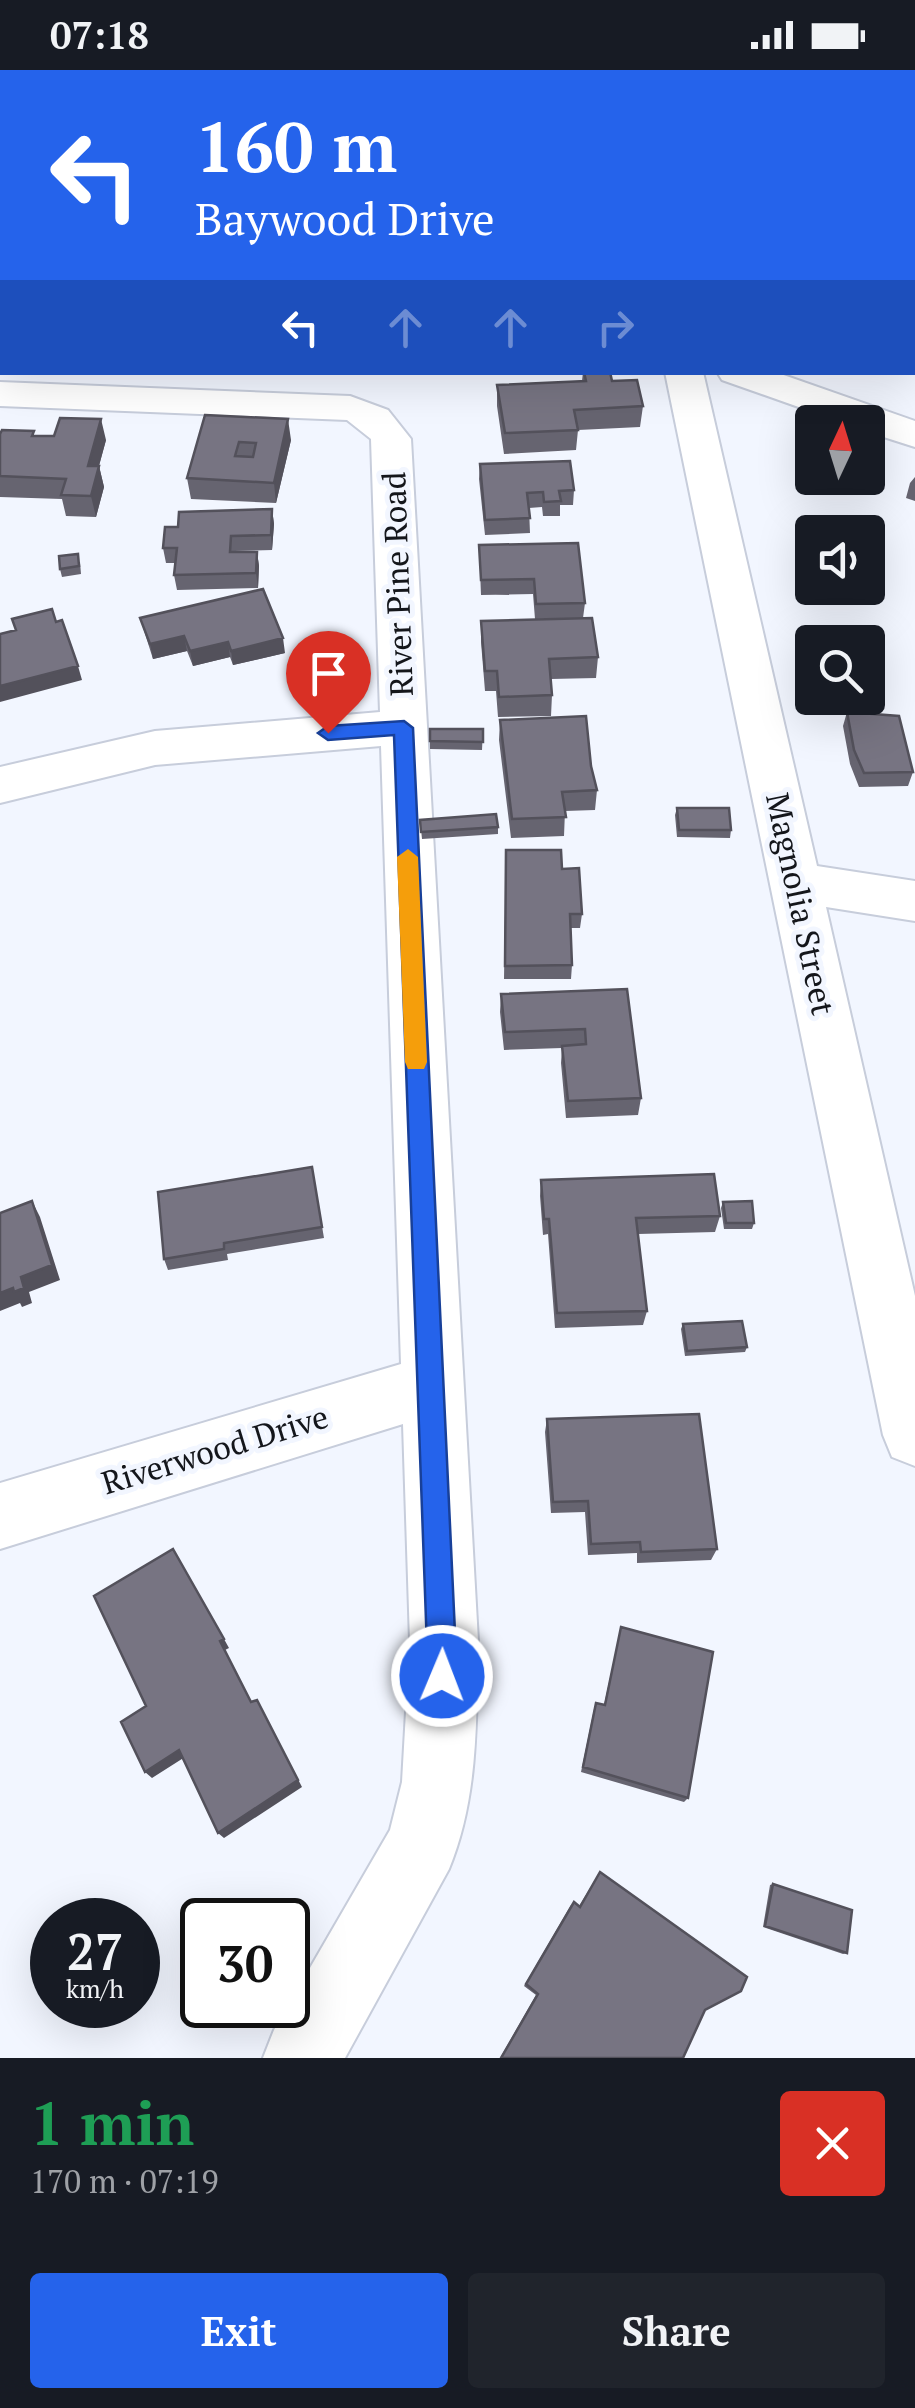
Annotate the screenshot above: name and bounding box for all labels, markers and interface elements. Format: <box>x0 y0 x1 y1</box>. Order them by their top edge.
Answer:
text: 07:18 <box>50 10 149 60</box>
text: 160 m <box>195 99 397 192</box>
icon: left <box>30 110 160 240</box>
text: Baywood Drive <box>195 188 495 248</box>
icon: left <box>273 300 328 355</box>
icon: ahead <box>378 300 433 355</box>
icon: ahead <box>483 300 538 355</box>
icon: right <box>588 300 643 355</box>
north arrow <box>795 405 885 495</box>
map controls <box>795 405 885 715</box>
street label: River Pine Road <box>372 471 422 697</box>
button: sound <box>795 515 885 605</box>
button: search <box>795 625 885 715</box>
pin <box>286 631 371 734</box>
icon: arrive <box>301 646 356 701</box>
street label: Magnolia Street <box>757 789 845 1019</box>
street label: Riverwood Drive <box>96 1395 333 1503</box>
position arrow <box>390 1624 494 1728</box>
speed limit sign: 30 <box>180 1898 310 2028</box>
text: 27 <box>67 1918 123 1984</box>
text: km/h <box>66 1972 124 2005</box>
text: 1 min <box>30 2083 194 2162</box>
button: close <box>780 2091 885 2196</box>
text: 170 m · 07:19 <box>30 2160 218 2202</box>
button: Exit <box>30 2273 448 2388</box>
button: Share <box>468 2273 885 2388</box>

